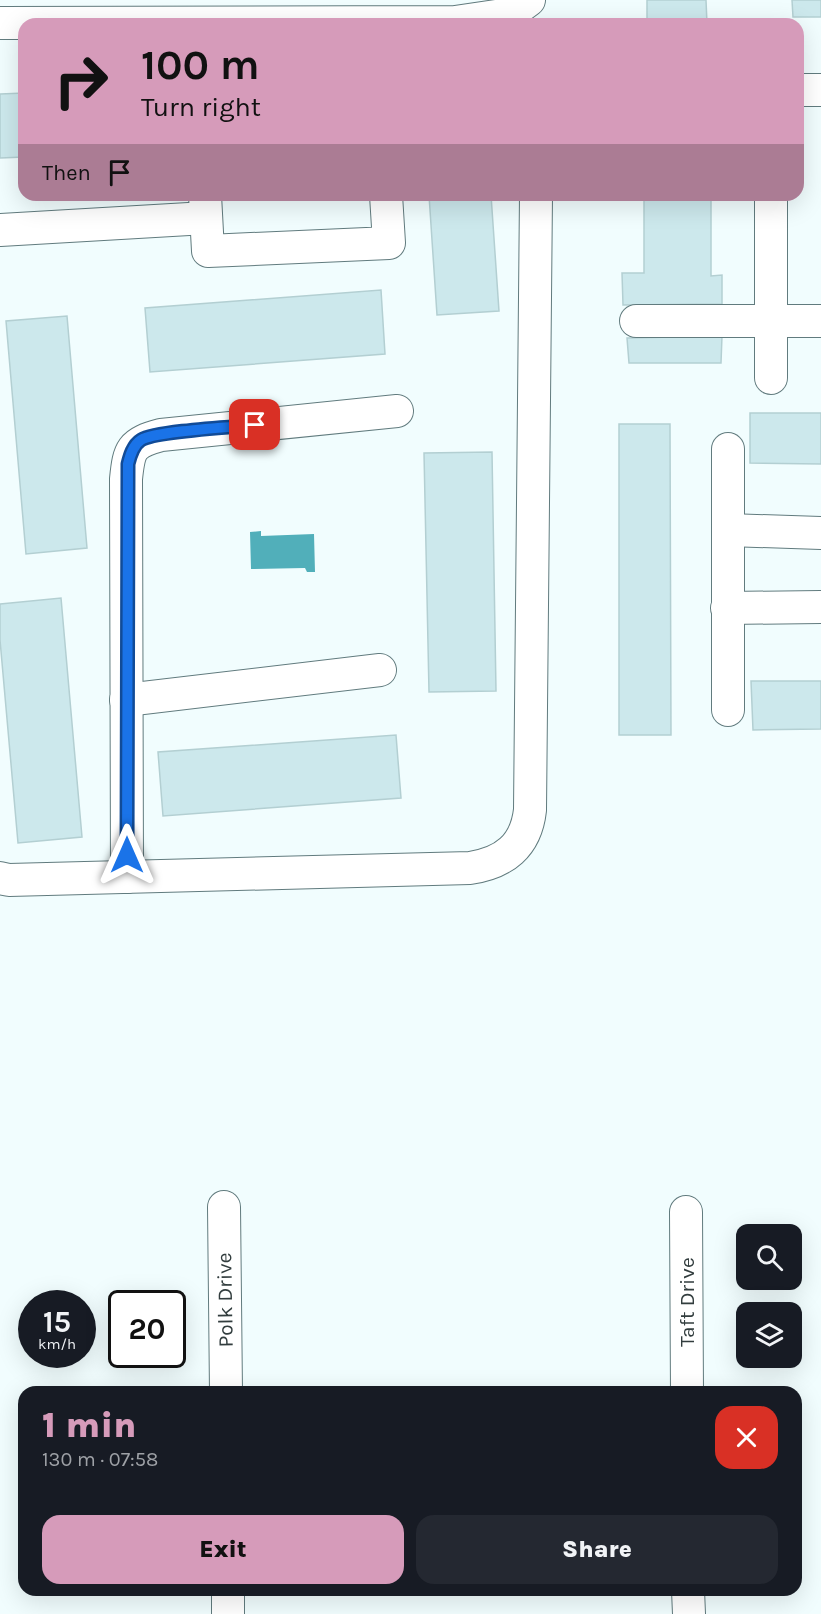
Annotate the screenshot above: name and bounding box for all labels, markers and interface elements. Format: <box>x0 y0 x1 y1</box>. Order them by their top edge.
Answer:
text: 100 m <box>141 40 260 90</box>
icon: right <box>42 42 120 120</box>
text: Turn right <box>141 91 261 123</box>
icon: arrive <box>103 156 136 189</box>
text: Then <box>42 160 91 186</box>
pin <box>229 399 280 450</box>
icon: arrive <box>238 408 271 441</box>
position arrow <box>95 823 159 887</box>
map controls <box>736 1224 802 1368</box>
button: search <box>736 1224 802 1290</box>
street label: Polk Drive <box>212 1252 238 1348</box>
street label: Taft Drive <box>675 1257 699 1347</box>
speed limit sign: 20 <box>108 1290 186 1368</box>
button: layers <box>736 1302 802 1368</box>
text: 15 <box>43 1304 71 1340</box>
text: km/h <box>38 1335 76 1353</box>
text: 1 min <box>42 1404 136 1446</box>
button: close <box>715 1406 778 1469</box>
text: 130 m · 07:58 <box>42 1448 158 1471</box>
button: Exit <box>42 1515 404 1584</box>
button: Share <box>416 1515 778 1584</box>

